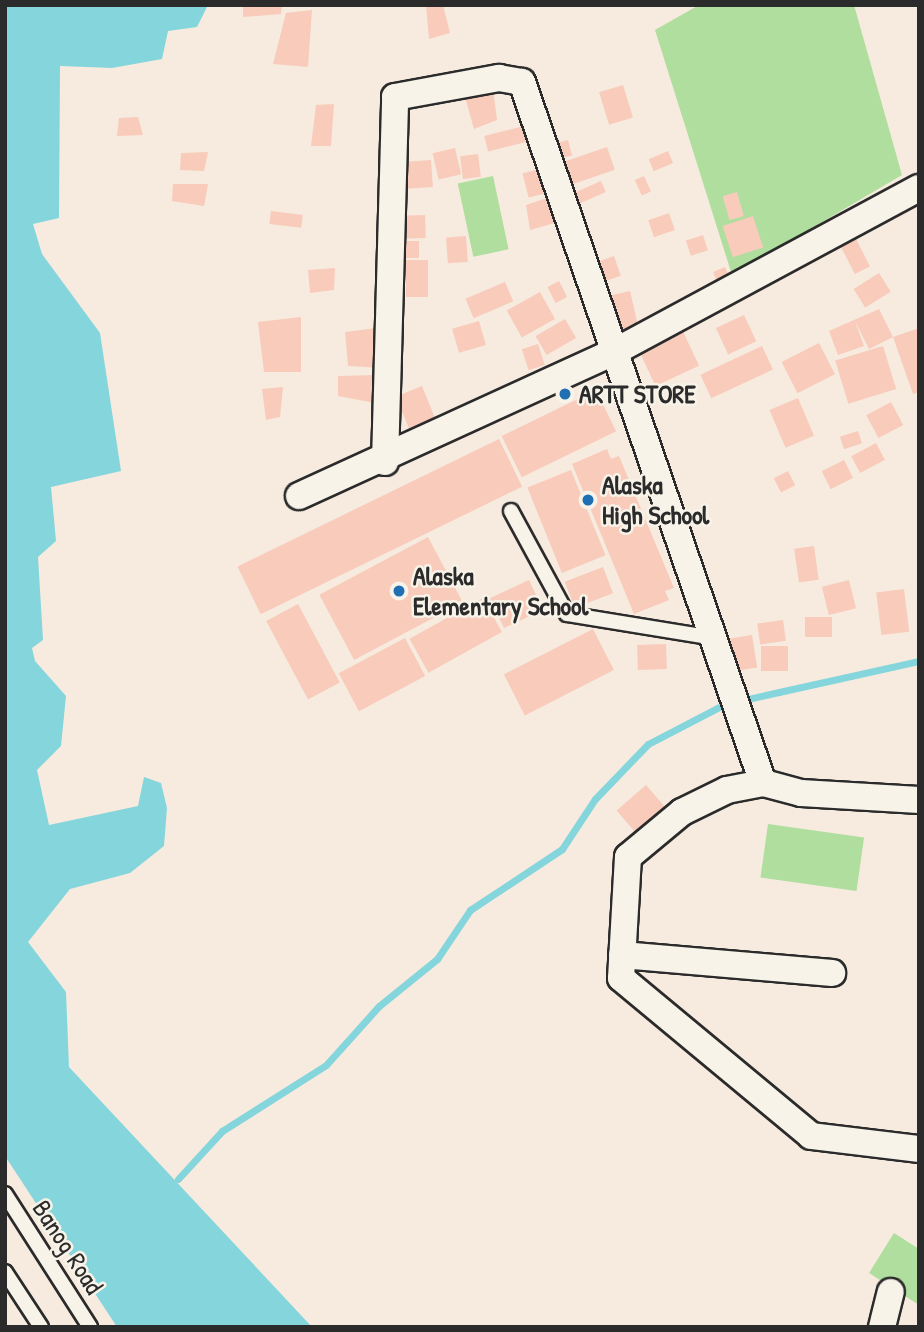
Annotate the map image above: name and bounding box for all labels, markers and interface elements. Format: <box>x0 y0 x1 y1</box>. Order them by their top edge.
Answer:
place label: ARTT STORE <box>579 378 696 410</box>
marker: ARTT STORE <box>557 386 573 402</box>
place label: Alaska High School <box>602 469 709 530</box>
marker: Alaska High School <box>580 492 596 508</box>
place label: Alaska Elementary School <box>413 560 588 622</box>
marker: Alaska Elementary School <box>391 583 407 599</box>
street label: Banog Road <box>26 1194 110 1300</box>

